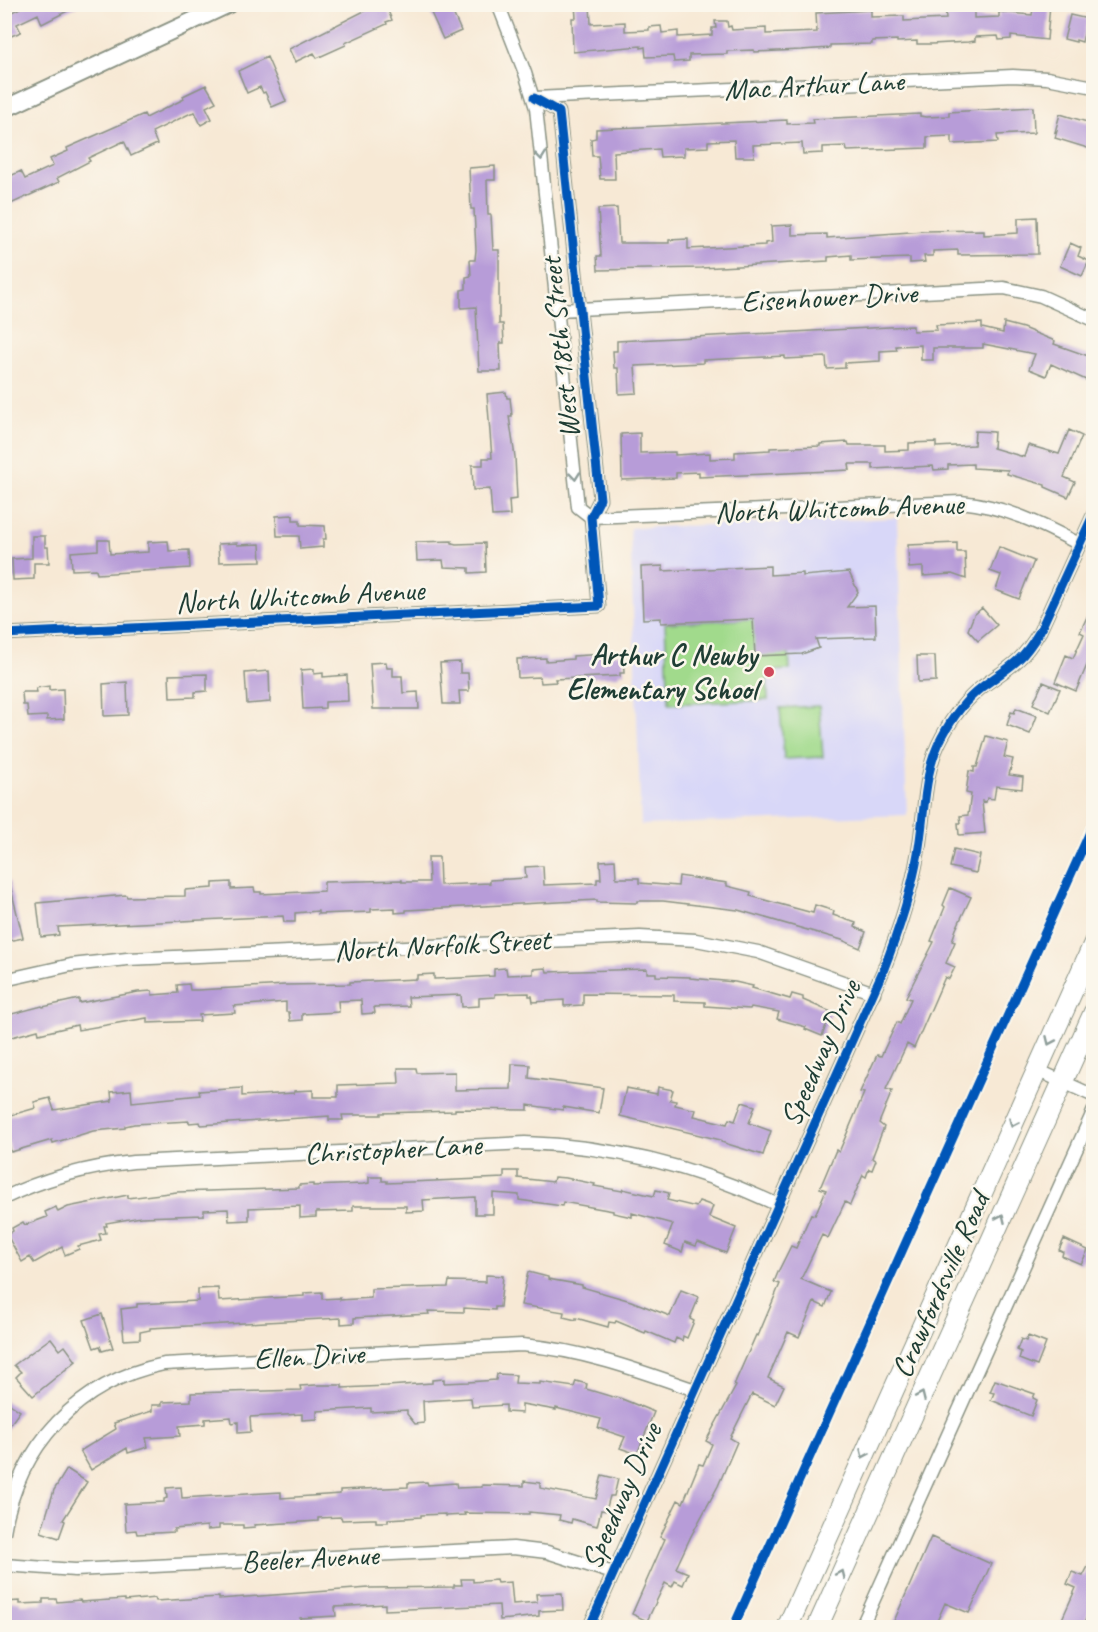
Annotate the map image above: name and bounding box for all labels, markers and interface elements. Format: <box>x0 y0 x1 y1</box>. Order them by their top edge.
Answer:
street label: Mac Arthur Lane <box>723 61 907 109</box>
one-way arrow <box>534 152 547 161</box>
street label: West 18th Street <box>531 253 588 440</box>
street label: Eisenhower Drive <box>740 273 920 321</box>
one-way arrow <box>568 471 581 480</box>
street label: North Whitcomb Avenue <box>714 485 966 531</box>
street label: North Whitcomb Avenue <box>175 570 428 621</box>
place label: Arthur C Newby Elementary School <box>567 636 763 708</box>
marker: Arthur C Newby Elementary School <box>762 665 776 679</box>
street label: North Norfolk Street <box>333 920 554 970</box>
street label: Speedway Drive <box>771 972 870 1132</box>
one-way arrow <box>1046 1034 1058 1045</box>
one-way arrow <box>1009 1117 1021 1128</box>
street label: Christopher Lane <box>304 1125 485 1173</box>
street label: Crawfordsville Road <box>882 1183 999 1384</box>
one-way arrow <box>994 1214 1006 1225</box>
street label: Ellen Drive <box>253 1334 367 1378</box>
one-way arrow <box>914 1392 926 1403</box>
street label: Speedway Drive <box>572 1415 671 1575</box>
one-way arrow <box>860 1448 872 1459</box>
street label: Beeler Avenue <box>241 1535 382 1581</box>
one-way arrow <box>834 1569 846 1580</box>

